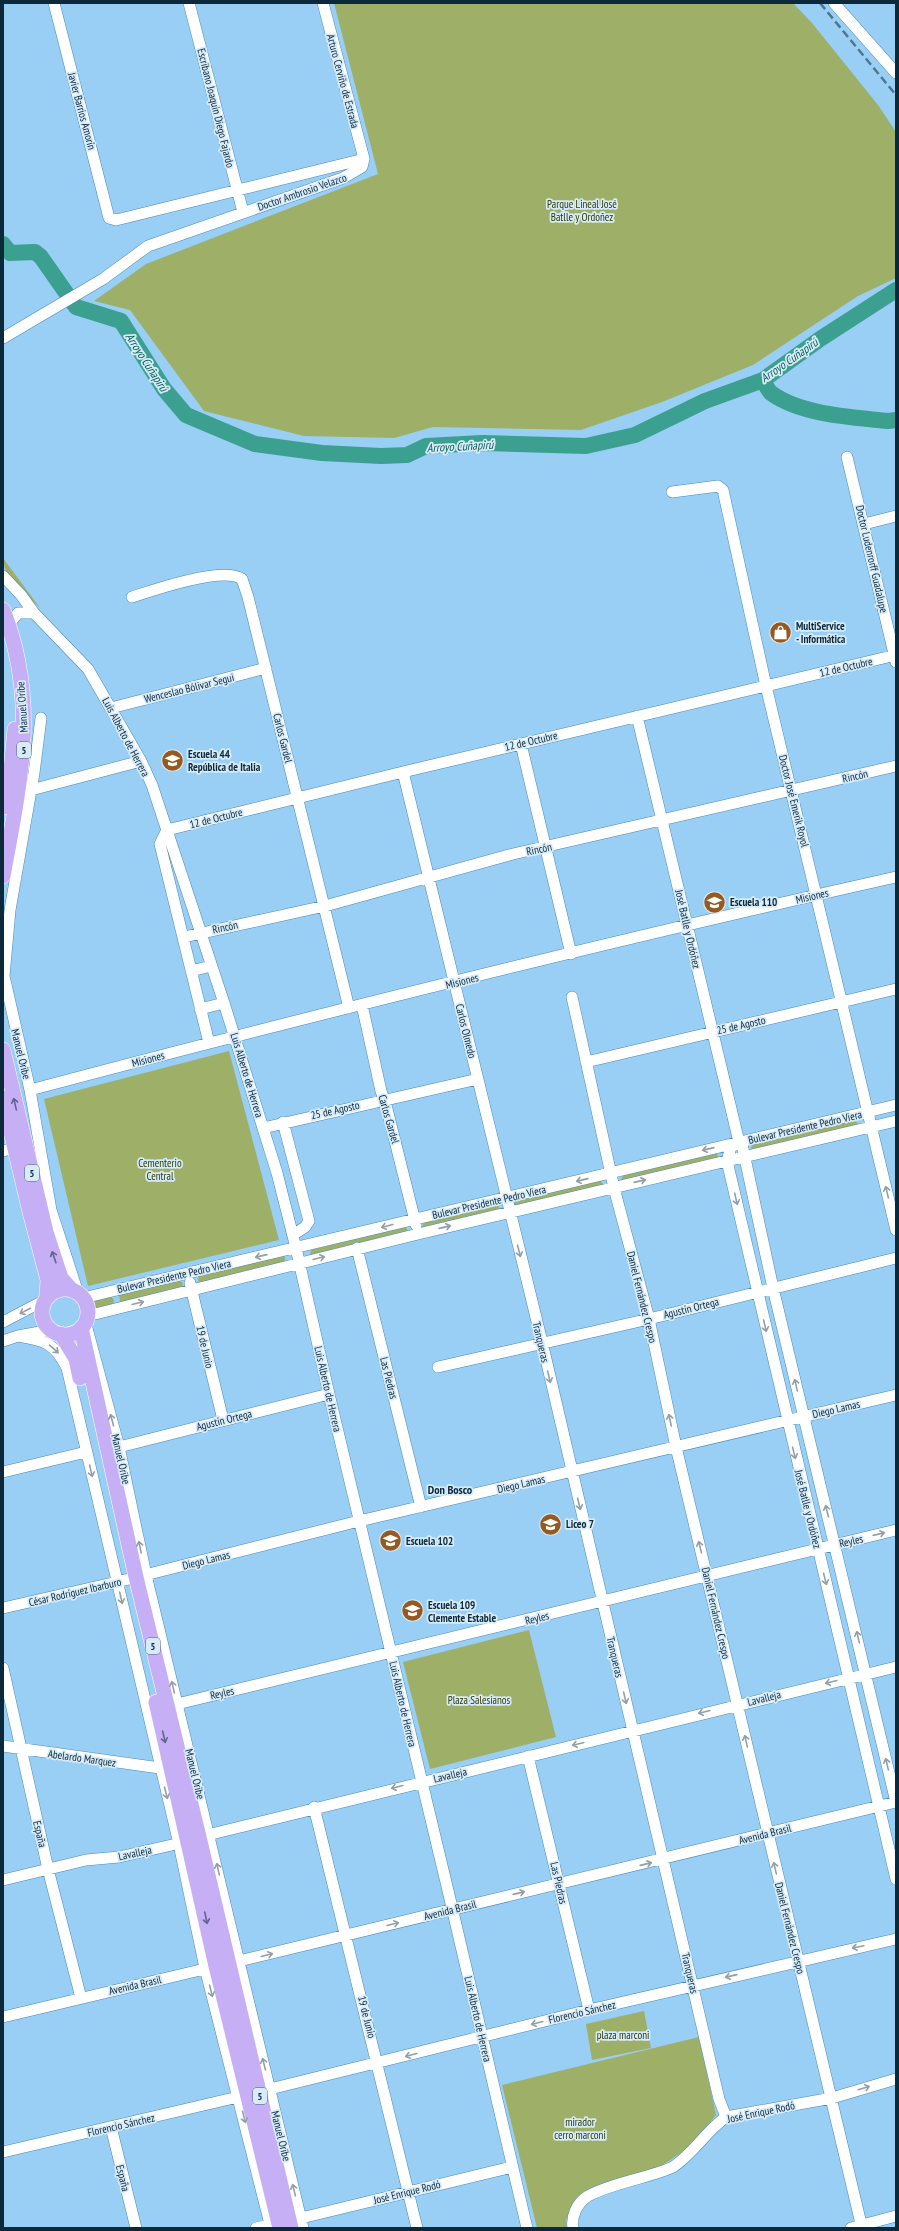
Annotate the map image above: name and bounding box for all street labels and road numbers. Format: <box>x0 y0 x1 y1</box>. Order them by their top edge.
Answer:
street label: Arturo Cerviño de Estrada <box>324 32 362 130</box>
street label: Escribano Joaquin Diego Fajardo <box>194 47 238 169</box>
street label: Javier Barrios Amorín <box>65 70 99 151</box>
street label: Doctor Ambrosio Velazco <box>256 170 349 214</box>
street label: Doctor Ludenrorff Guadalupe <box>853 504 891 615</box>
street label: 12 de Octubre <box>818 654 874 680</box>
street label: Wenceslao Bólivar Segui <box>142 670 236 706</box>
street label: Manuel Oribe <box>13 681 31 733</box>
street label: Luis Alberto de Herrera <box>99 695 153 779</box>
street label: Carlos Gardel <box>270 712 296 765</box>
street label: 12 de Octubre <box>503 728 559 754</box>
road number: 5 <box>17 742 31 758</box>
street label: Doctor José Emerik Royol <box>776 753 812 849</box>
street label: Rincón <box>841 766 869 786</box>
street label: 12 de Octubre <box>188 805 244 831</box>
street label: Rincón <box>525 839 553 859</box>
street label: Misiones <box>794 885 830 907</box>
street label: José Batlle y Ordóñez <box>672 887 704 970</box>
street label: Rincón <box>211 917 239 937</box>
street label: Misiones <box>444 970 480 992</box>
street label: Carlos Olmedo <box>452 1002 480 1060</box>
street label: 25 de Agosto <box>715 1013 767 1037</box>
street label: Manuel Oribe <box>8 1027 34 1081</box>
street label: Luis Alberto de Herrera <box>227 1031 267 1119</box>
street label: Misiones <box>130 1048 166 1070</box>
street label: Carlos Gardel <box>375 1093 403 1146</box>
street label: 25 de Agosto <box>309 1098 361 1122</box>
street label: Bulevar Presidente Pedro Viera <box>747 1107 863 1147</box>
road number: 5 <box>25 1165 39 1181</box>
street label: Bulevar Presidente Pedro Viera <box>431 1182 547 1222</box>
street label: Daniel Fernández Crespo <box>624 1250 660 1345</box>
street label: Bulevar Presidente Pedro Viera <box>116 1256 232 1296</box>
street label: Agustín Ortega <box>662 1294 720 1322</box>
street label: Tranqueras <box>530 1320 553 1364</box>
street label: 19 de Junio <box>193 1324 217 1370</box>
street label: Luis Alberto de Herrera <box>311 1345 345 1433</box>
street label: Las Piedras <box>377 1356 401 1401</box>
street label: Diego Lamas <box>811 1397 861 1421</box>
street label: Agustín Ortega <box>195 1406 253 1434</box>
street label: Manuel Oribe <box>108 1432 134 1486</box>
street label: José Batlle y Ordóñez <box>791 1467 825 1550</box>
street label: Diego Lamas <box>496 1472 546 1496</box>
street label: Reyles <box>838 1531 865 1551</box>
street label: Diego Lamas <box>181 1547 232 1573</box>
street label: Daniel Fernández Crespo <box>699 1566 733 1661</box>
street label: César Rodríguez Ibarburo <box>27 1574 123 1609</box>
street label: Reyles <box>524 1608 551 1628</box>
street label: Tranqueras <box>604 1635 627 1679</box>
road number: 5 <box>146 1638 160 1654</box>
street label: Luis Alberto de Herrera <box>386 1660 420 1748</box>
street label: Reyles <box>209 1683 236 1703</box>
street label: Lavalleja <box>746 1687 782 1709</box>
street label: Abelardo Marquez <box>47 1746 117 1770</box>
street label: Manuel Oribe <box>182 1747 208 1801</box>
street label: Lavalleja <box>432 1764 468 1786</box>
street label: España <box>30 1819 50 1849</box>
street label: Avenida Brasil <box>737 1821 793 1847</box>
street label: Lavalleja <box>117 1843 153 1863</box>
street label: Las Piedras <box>547 1861 571 1906</box>
street label: Daniel Fernández Crespo <box>772 1881 808 1976</box>
street label: Avenida Brasil <box>422 1897 478 1923</box>
street label: Tranqueras <box>679 1951 702 1995</box>
street label: Avenida Brasil <box>107 1972 163 1998</box>
street label: Luis Alberto de Herrera <box>461 1975 495 2063</box>
street label: 19 de Junio <box>355 1994 379 2040</box>
street label: Florencio Sánchez <box>547 1997 617 2027</box>
road number: 5 <box>253 2088 267 2104</box>
street label: José Enrique Rodó <box>725 2098 796 2126</box>
street label: Manuel Oribe <box>268 2109 294 2163</box>
street label: Florencio Sánchez <box>86 2110 156 2140</box>
street label: España <box>113 2163 133 2193</box>
street label: José Enrique Rodó <box>371 2177 442 2207</box>

